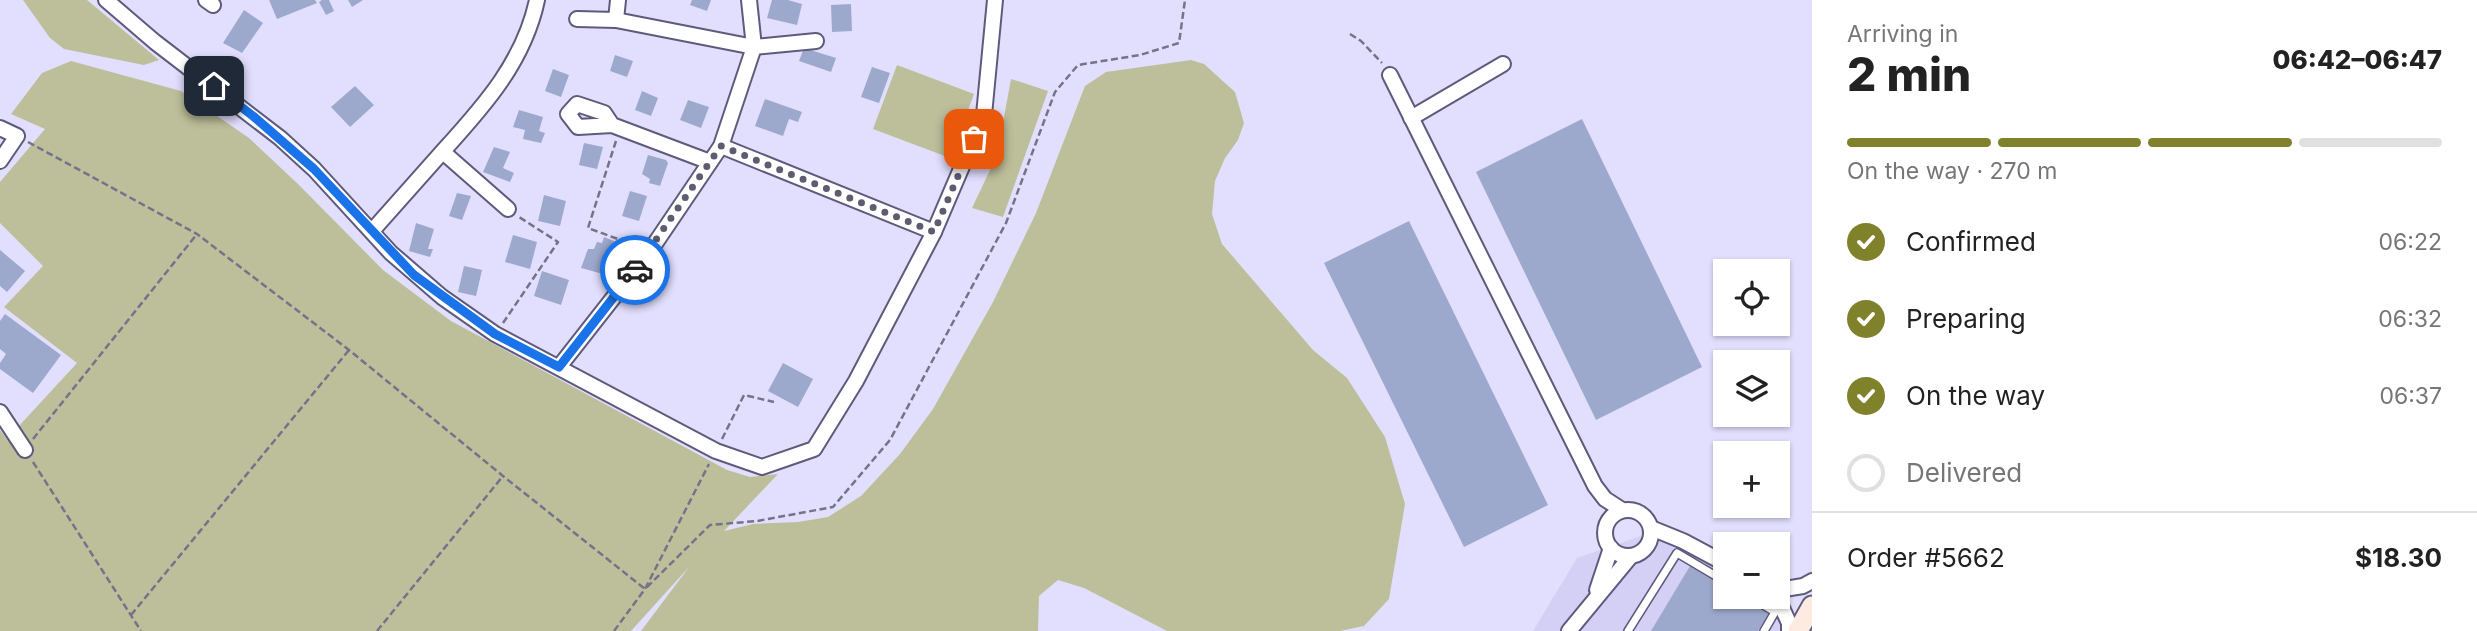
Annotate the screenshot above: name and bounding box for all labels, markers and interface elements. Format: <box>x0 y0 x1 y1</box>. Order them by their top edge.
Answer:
text: Arriving in <box>1847 20 1958 48</box>
text: 06:42–06:47 <box>2273 44 2442 75</box>
text: 2 min <box>1847 46 1971 102</box>
pin <box>184 56 244 116</box>
icon: home <box>195 67 233 105</box>
pin <box>944 109 1004 169</box>
icon: bag <box>955 120 993 158</box>
text: On the way · 270 m <box>1847 157 2057 185</box>
icon: check <box>1847 223 1885 261</box>
text: Confirmed <box>1906 226 2036 257</box>
text: 06:22 <box>2379 228 2442 256</box>
courier <box>600 235 670 305</box>
icon: car <box>616 251 654 289</box>
map controls <box>1713 259 1790 609</box>
button: locate <box>1713 259 1790 336</box>
icon: check <box>1847 300 1885 338</box>
text: Preparing <box>1906 303 2026 334</box>
text: 06:32 <box>2378 305 2442 333</box>
button: layers <box>1713 350 1790 427</box>
icon: check <box>1847 377 1885 415</box>
text: On the way <box>1906 380 2045 411</box>
text: 06:37 <box>2379 382 2442 410</box>
button: + <box>1713 441 1790 518</box>
text: Delivered <box>1906 457 2022 488</box>
button: − <box>1713 532 1790 609</box>
text: Order #5662 <box>1847 542 2005 573</box>
text: $18.30 <box>2355 542 2442 573</box>

